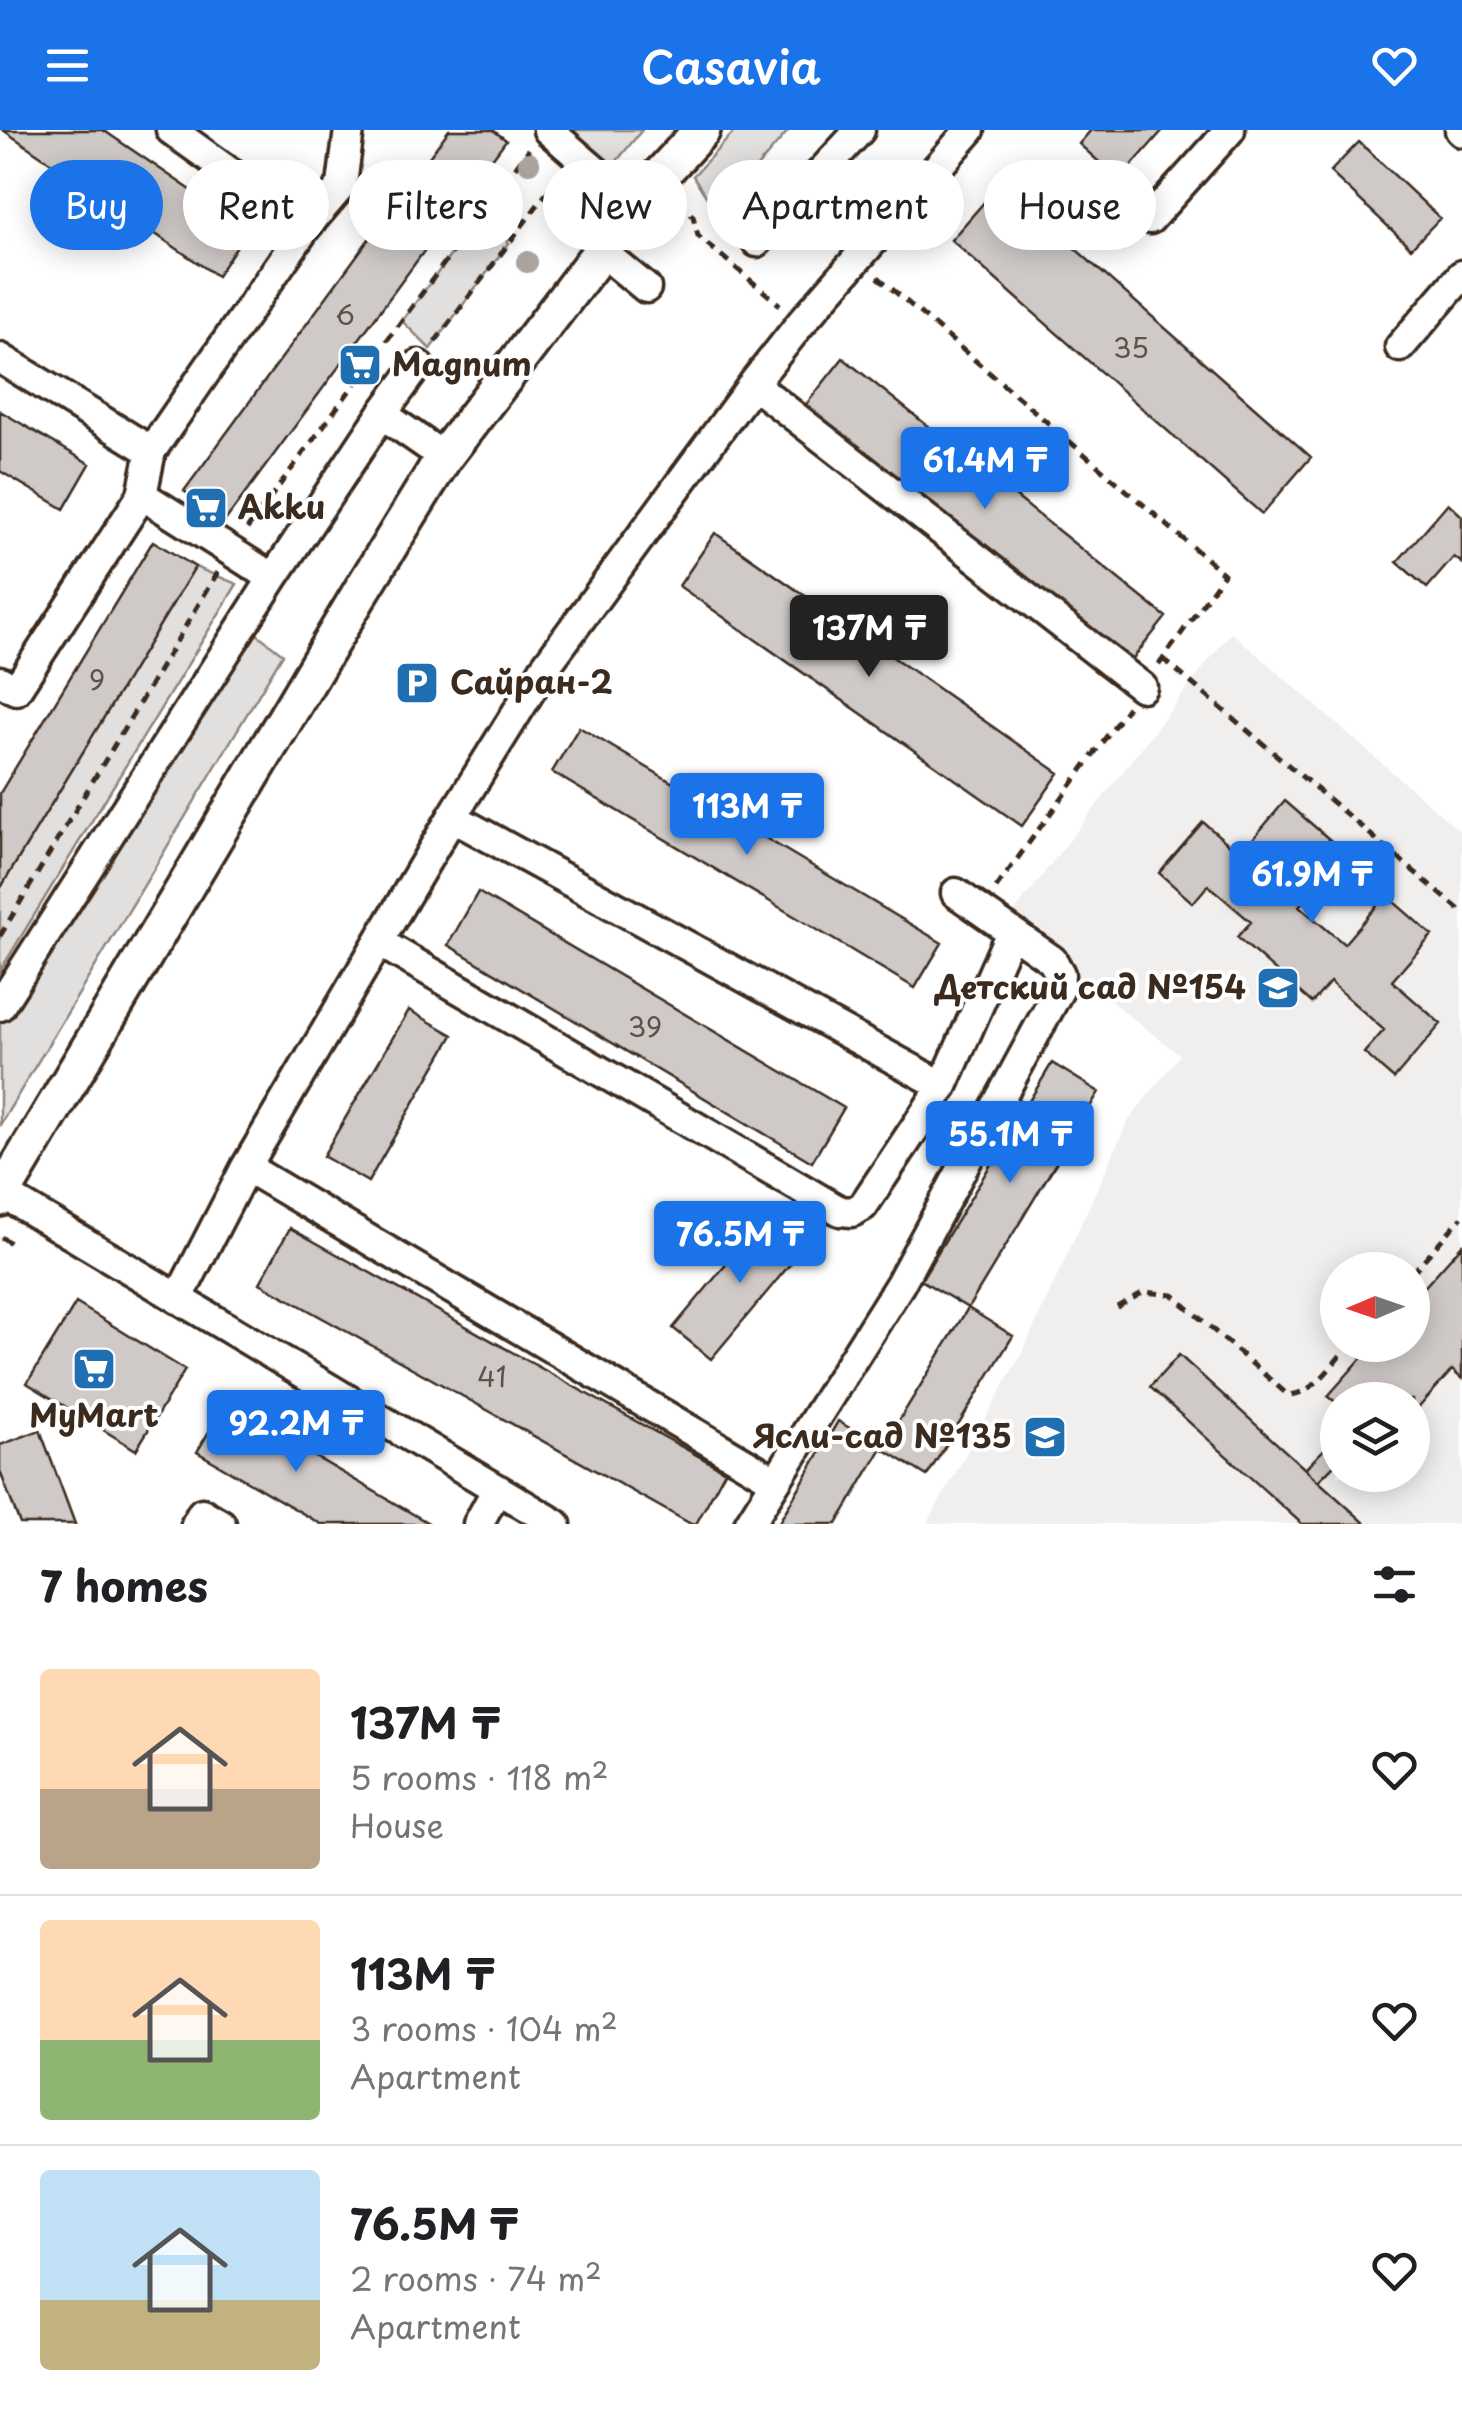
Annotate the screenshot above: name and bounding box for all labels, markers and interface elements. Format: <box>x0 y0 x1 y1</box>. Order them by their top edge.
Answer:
text: Casavia <box>641 31 821 99</box>
icon: menu <box>40 38 95 93</box>
icon: heart <box>1367 38 1422 93</box>
chip: Buy <box>30 160 163 250</box>
chip: Rent <box>183 160 329 250</box>
chip: Filters <box>349 160 523 250</box>
chip: New <box>543 160 687 250</box>
chip: Apartment <box>707 160 964 250</box>
chip: House <box>984 160 1156 250</box>
house number: 6 <box>335 292 355 335</box>
house number: 35 <box>1113 325 1149 368</box>
place label: Magnum <box>392 339 532 387</box>
supermarket icon: Magnum <box>337 342 383 388</box>
pin: 61.4M ₸ <box>893 427 1077 512</box>
text: 61.4M ₸ <box>923 435 1047 483</box>
place label: Akku <box>238 482 325 530</box>
supermarket icon: Akku <box>183 485 229 531</box>
pin: 137M ₸ <box>788 595 950 680</box>
text: 137M ₸ <box>812 603 926 651</box>
house number: 9 <box>89 657 105 700</box>
place label: Сайран-2 <box>450 657 613 705</box>
parking icon: Сайран-2 <box>394 660 440 706</box>
pin: 113M ₸ <box>666 773 828 858</box>
text: 113M ₸ <box>692 781 802 829</box>
pin: 61.9M ₸ <box>1220 841 1404 926</box>
text: 61.9M ₸ <box>1251 849 1373 897</box>
place label: Детский сад №154 <box>934 962 1246 1010</box>
school or university icon: Детский сад №154 <box>1255 965 1301 1011</box>
house number: 39 <box>628 1004 662 1047</box>
pin: 55.1M ₸ <box>918 1101 1102 1186</box>
text: 55.1M ₸ <box>948 1109 1072 1157</box>
pin: 76.5M ₸ <box>648 1201 832 1286</box>
text: 76.5M ₸ <box>676 1209 804 1257</box>
north arrow <box>1320 1252 1430 1362</box>
map controls <box>1320 1252 1430 1492</box>
supermarket icon: MyMart <box>71 1346 117 1392</box>
house number: 41 <box>477 1354 507 1397</box>
button: layers <box>1320 1382 1430 1492</box>
place label: MyMart <box>29 1390 159 1438</box>
pin: 92.2M ₸ <box>204 1390 388 1475</box>
text: 92.2M ₸ <box>229 1398 363 1446</box>
place label: Ясли-сад №135 <box>753 1411 1012 1459</box>
school or university icon: Ясли-сад №135 <box>1022 1414 1068 1460</box>
text: 7 homes <box>40 1553 208 1616</box>
icon: filters <box>1367 1557 1422 1612</box>
text: 137M ₸ <box>350 1690 500 1753</box>
icon: home <box>120 1709 240 1829</box>
icon: heart <box>1367 1742 1422 1797</box>
text: 5 rooms · 118 m² <box>350 1753 608 1801</box>
text: House <box>350 1801 444 1849</box>
text: 113M ₸ <box>350 1941 494 2004</box>
icon: home <box>120 1960 240 2080</box>
icon: heart <box>1367 1993 1422 2048</box>
text: 3 rooms · 104 m² <box>350 2004 618 2052</box>
text: Apartment <box>350 2052 521 2100</box>
text: 76.5M ₸ <box>350 2191 518 2254</box>
icon: home <box>120 2210 240 2330</box>
icon: heart <box>1367 2243 1422 2298</box>
text: 2 rooms · 74 m² <box>350 2254 602 2302</box>
text: Apartment <box>350 2302 521 2350</box>

